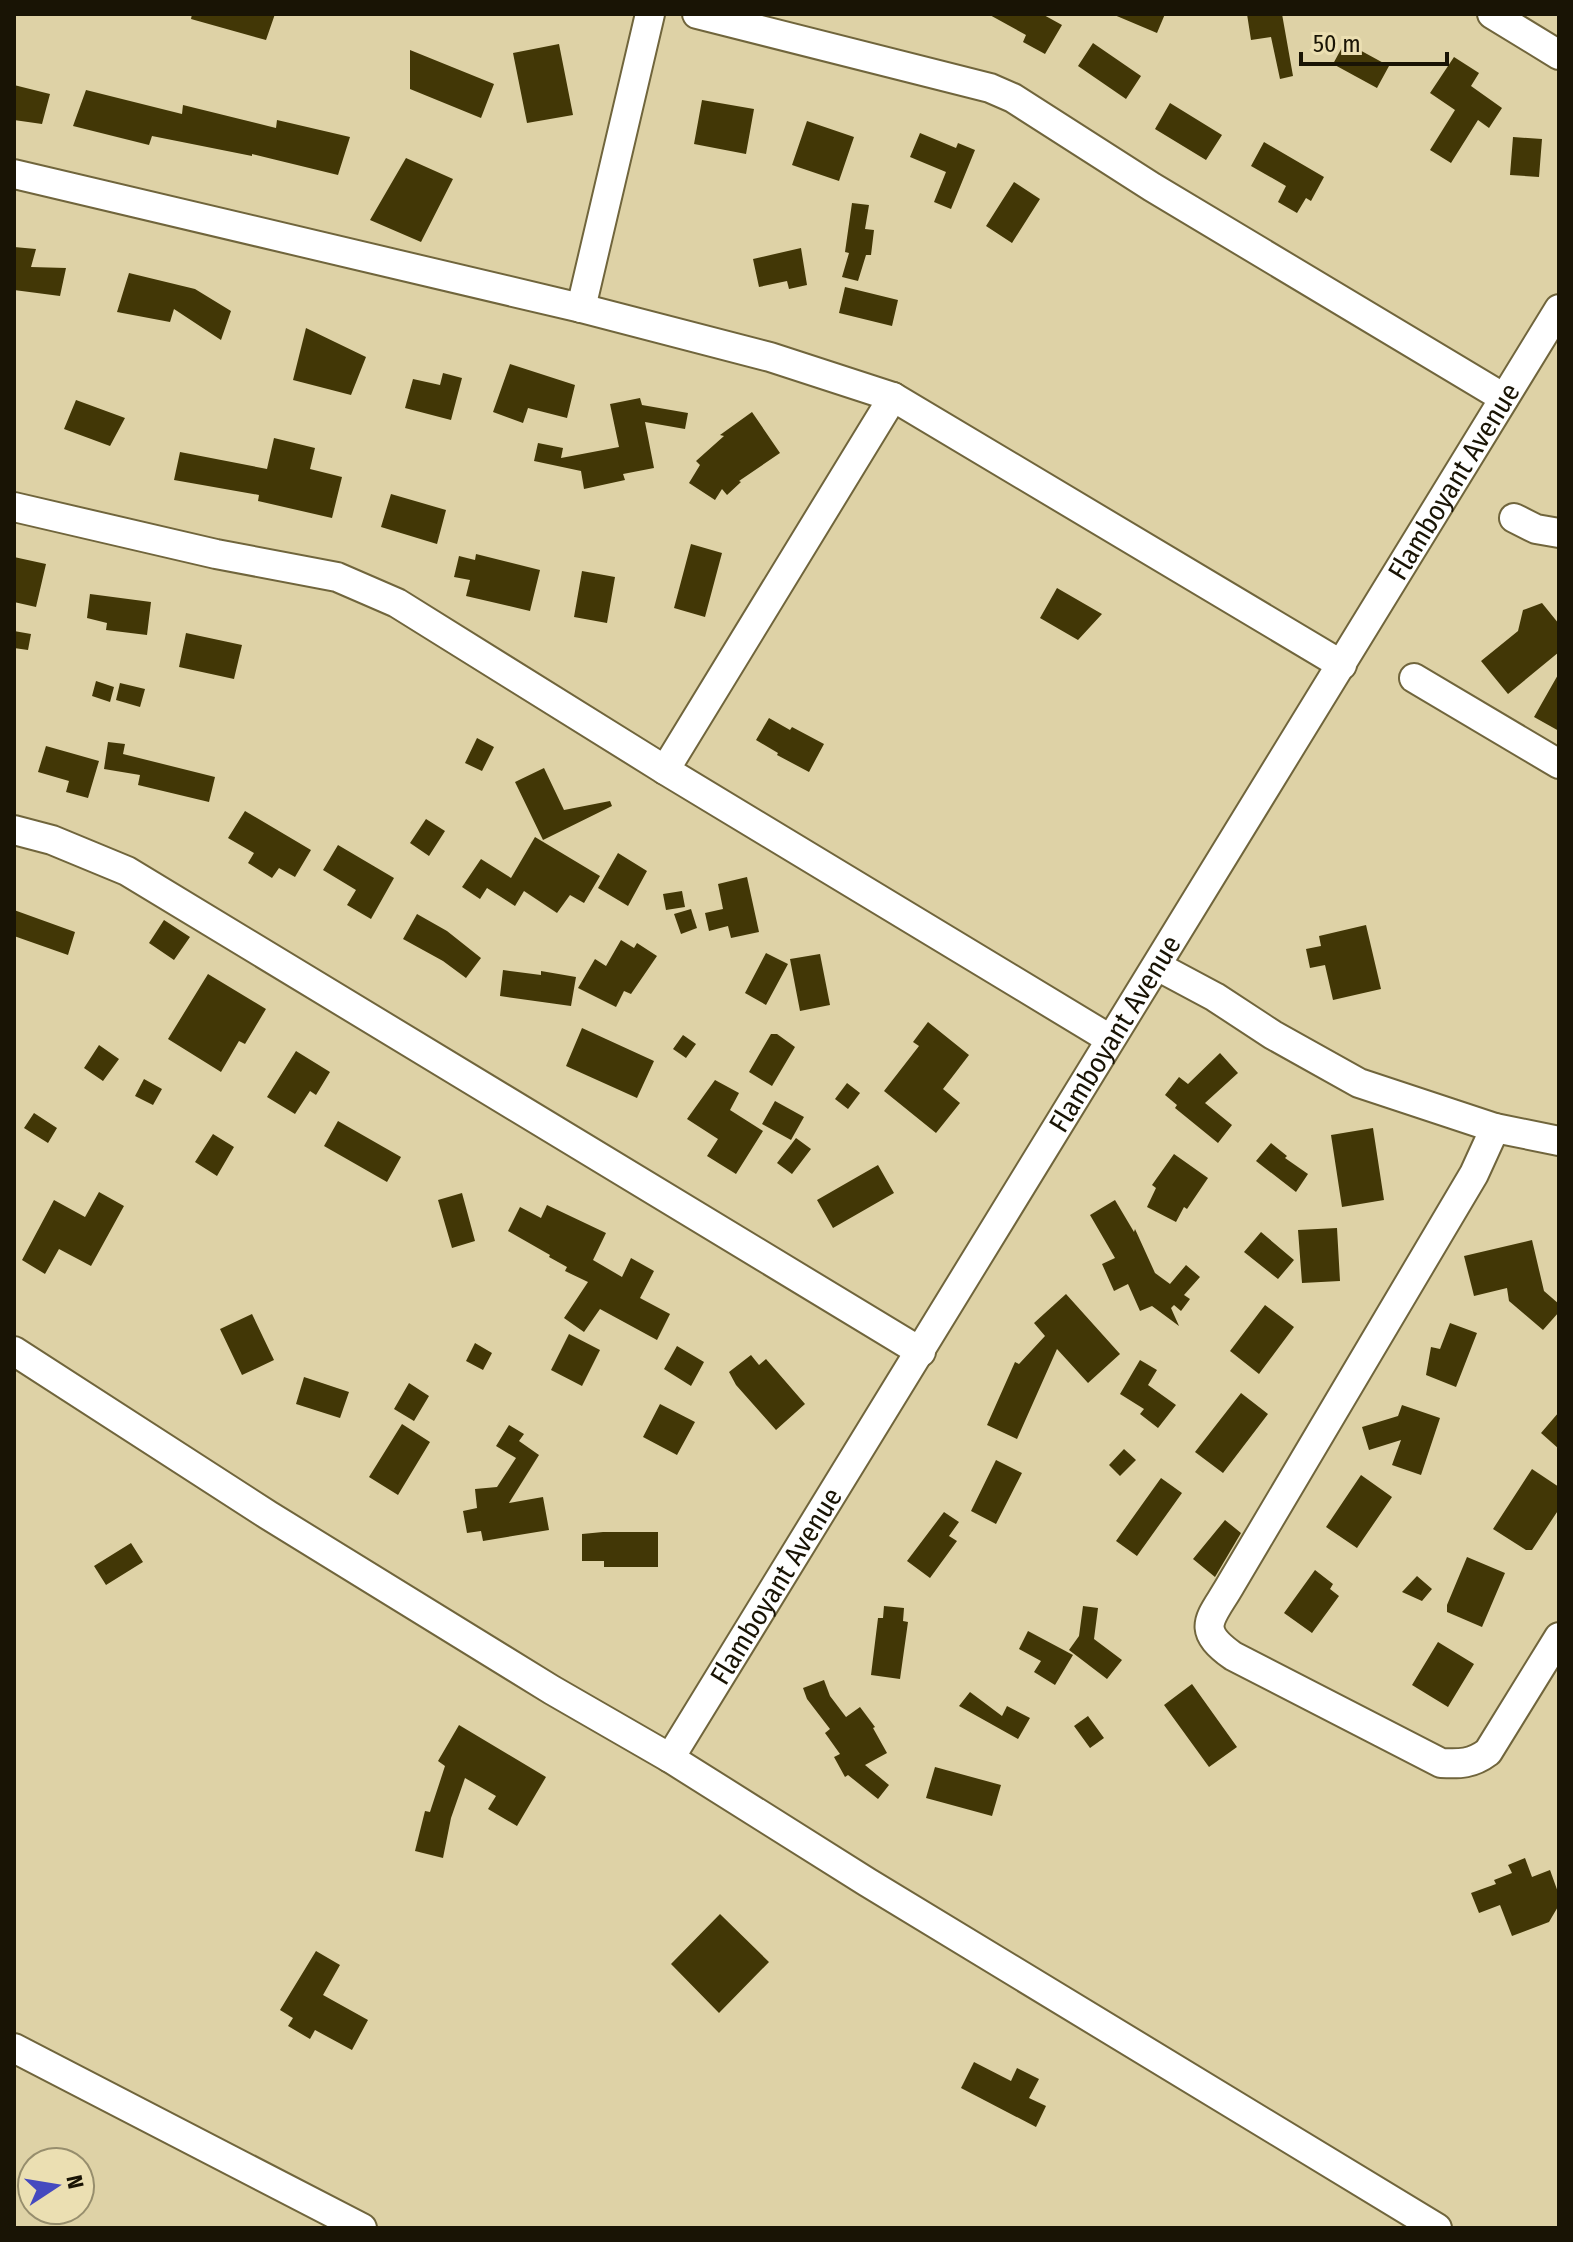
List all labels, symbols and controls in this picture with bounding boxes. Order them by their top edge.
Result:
scale bar [1301,16,1447,66]
text: 50 m [1313,30,1361,58]
street label: Flamboyant Avenue [1381,377,1527,586]
street label: Flamboyant Avenue [1042,929,1188,1138]
street label: Flamboyant Avenue [703,1482,849,1690]
north arrow [16,2146,96,2226]
text: N [60,2173,90,2191]

